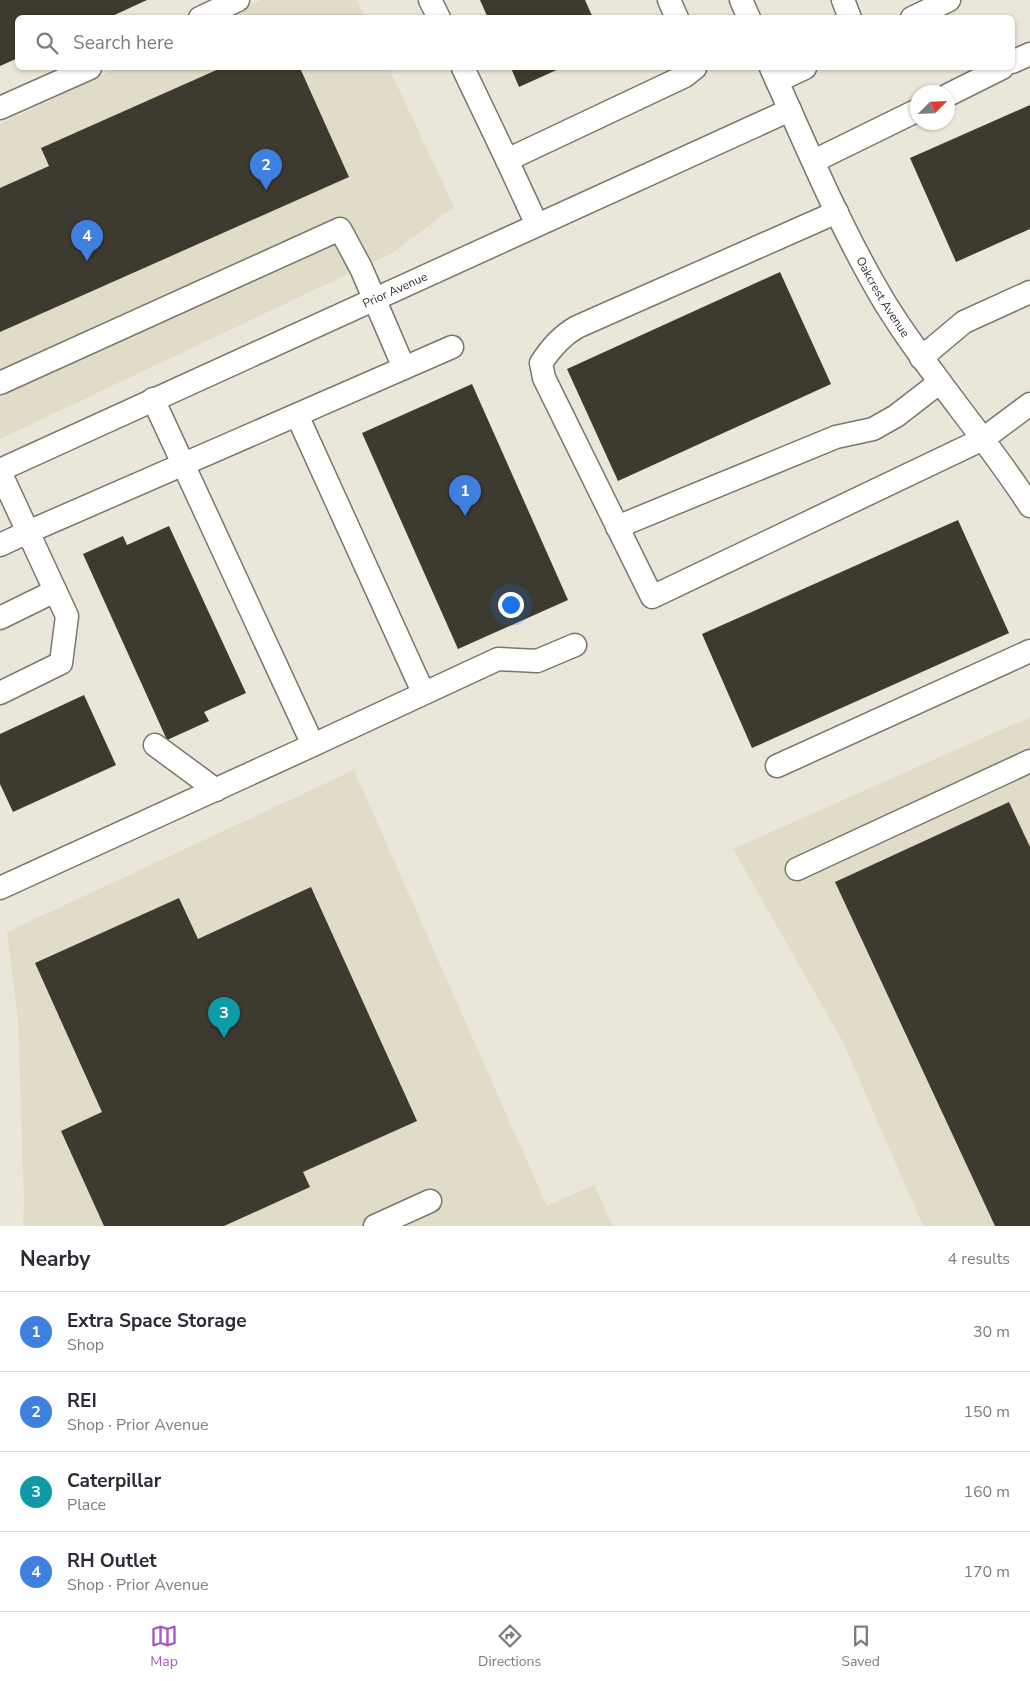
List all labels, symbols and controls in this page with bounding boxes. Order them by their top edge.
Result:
search box [15,15,1015,70]
icon: search [33,29,61,57]
text: Search here [73,30,174,56]
north arrow [910,85,955,130]
pin: 2 [250,149,282,190]
pin: 4 [71,220,103,261]
street label: Oakcrest Avenue [852,254,913,340]
street label: Prior Avenue [360,268,430,312]
pin: 1 [449,475,481,516]
your location [498,592,524,618]
pin: 3 [208,997,240,1038]
text: Nearby [20,1245,90,1273]
text: 4 results [948,1248,1010,1270]
text: Extra Space Storage [67,1308,246,1334]
text: 1 [31,1321,41,1343]
text: 30 m [973,1321,1010,1343]
text: Shop [67,1334,104,1356]
text: REI [67,1388,97,1414]
text: 2 [31,1401,41,1423]
text: 150 m [963,1401,1010,1423]
text: Shop · Prior Avenue [67,1414,209,1436]
text: Caterpillar [67,1468,161,1494]
text: 3 [31,1481,41,1503]
text: 160 m [963,1481,1010,1503]
text: Place [67,1494,106,1516]
text: RH Outlet [67,1548,157,1574]
text: 4 [31,1561,41,1583]
text: 170 m [963,1561,1010,1583]
text: Shop · Prior Avenue [67,1574,209,1596]
tab: Map [150,1622,178,1671]
tab: Directions [478,1622,541,1671]
tab: Saved [841,1622,880,1671]

